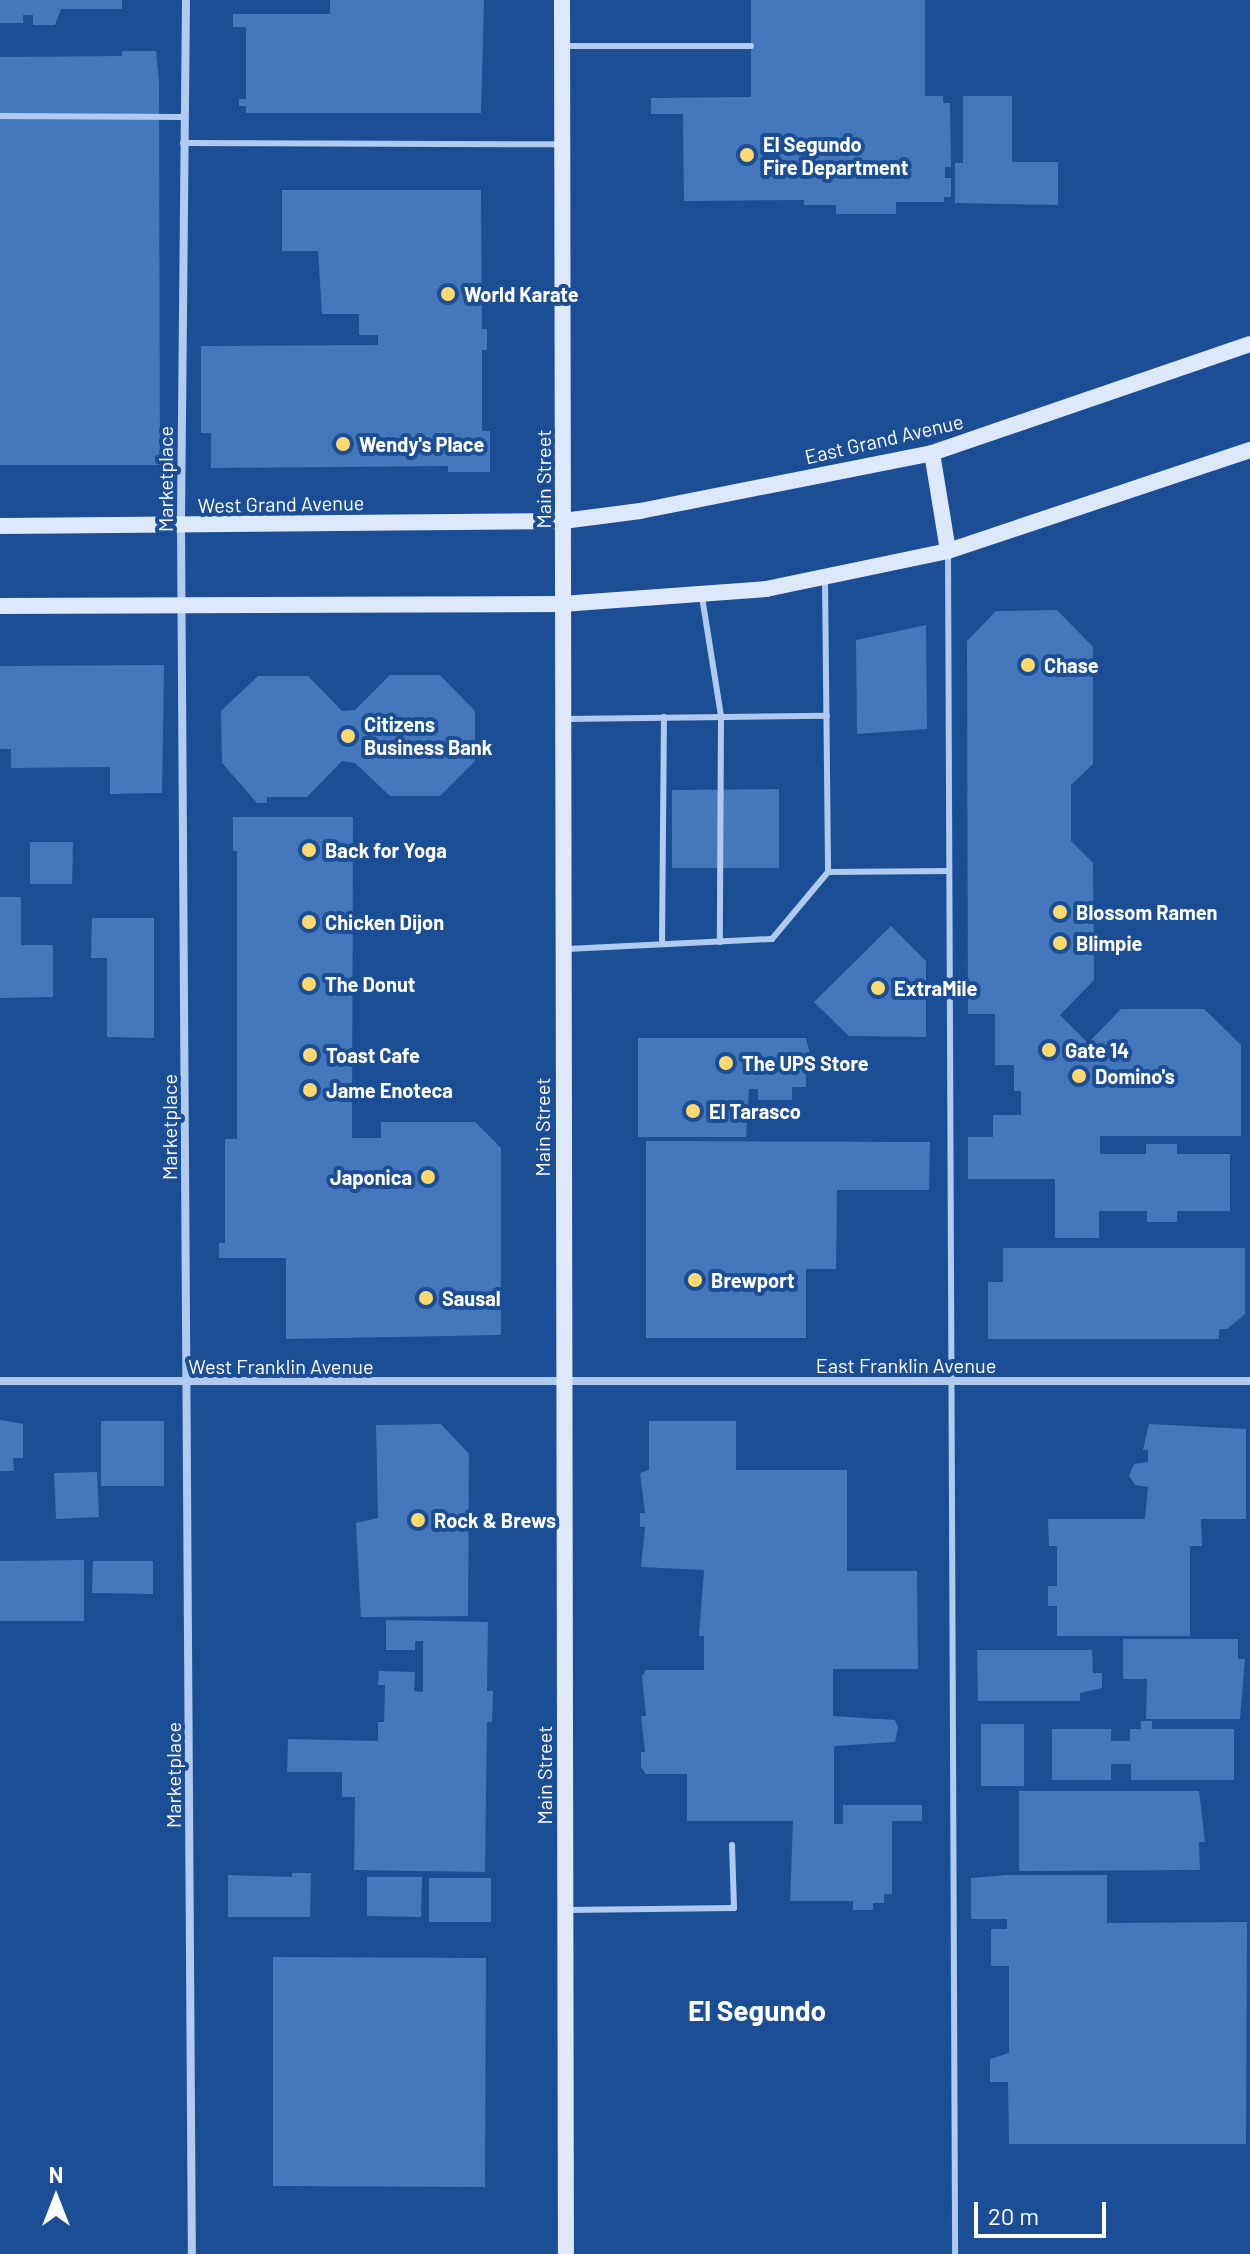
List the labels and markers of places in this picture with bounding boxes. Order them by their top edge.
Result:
place label: El Segundo Fire Department [763,132,908,179]
marker: El Segundo Fire Department [738,146,756,164]
place label: World Karate [464,282,579,306]
marker: World Karate [439,285,457,303]
place label: Wendy's Place [359,432,484,456]
marker: Wendy's Place [334,435,352,453]
place label: Chase [1044,653,1099,677]
marker: Chase [1019,656,1037,674]
place label: Citizens Business Bank [364,712,492,759]
marker: Citizens Business Bank [339,727,357,745]
place label: Back for Yoga [325,838,447,862]
marker: Back for Yoga [300,841,318,859]
place label: Blossom Ramen [1076,900,1218,924]
marker: Blossom Ramen [1051,903,1069,921]
place label: Chicken Dijon [325,910,444,934]
marker: Chicken Dijon [300,913,318,931]
place label: Blimpie [1076,931,1142,955]
marker: Blimpie [1051,934,1069,952]
place label: The Donut [325,972,415,996]
marker: The Donut [300,975,318,993]
place label: ExtraMile [894,976,977,1000]
marker: ExtraMile [869,979,887,997]
place label: Gate 14 [1065,1038,1129,1062]
marker: Gate 14 [1040,1041,1058,1059]
place label: Toast Cafe [326,1043,420,1067]
marker: Toast Cafe [301,1046,319,1064]
place label: The UPS Store [742,1051,869,1075]
marker: The UPS Store [717,1054,735,1072]
place label: Domino's [1095,1064,1175,1088]
marker: Domino's [1070,1067,1088,1085]
place label: Jame Enoteca [326,1078,453,1102]
marker: Jame Enoteca [301,1081,319,1099]
place label: El Tarasco [709,1099,801,1123]
marker: El Tarasco [684,1102,702,1120]
place label: Japonica [330,1165,412,1189]
marker: Japonica [419,1168,437,1186]
place label: Brewport [711,1268,795,1292]
marker: Brewport [686,1271,704,1289]
place label: Sausal [442,1286,501,1310]
marker: Sausal [417,1289,435,1307]
place label: Rock & Brews [434,1508,556,1532]
marker: Rock & Brews [409,1511,427,1529]

